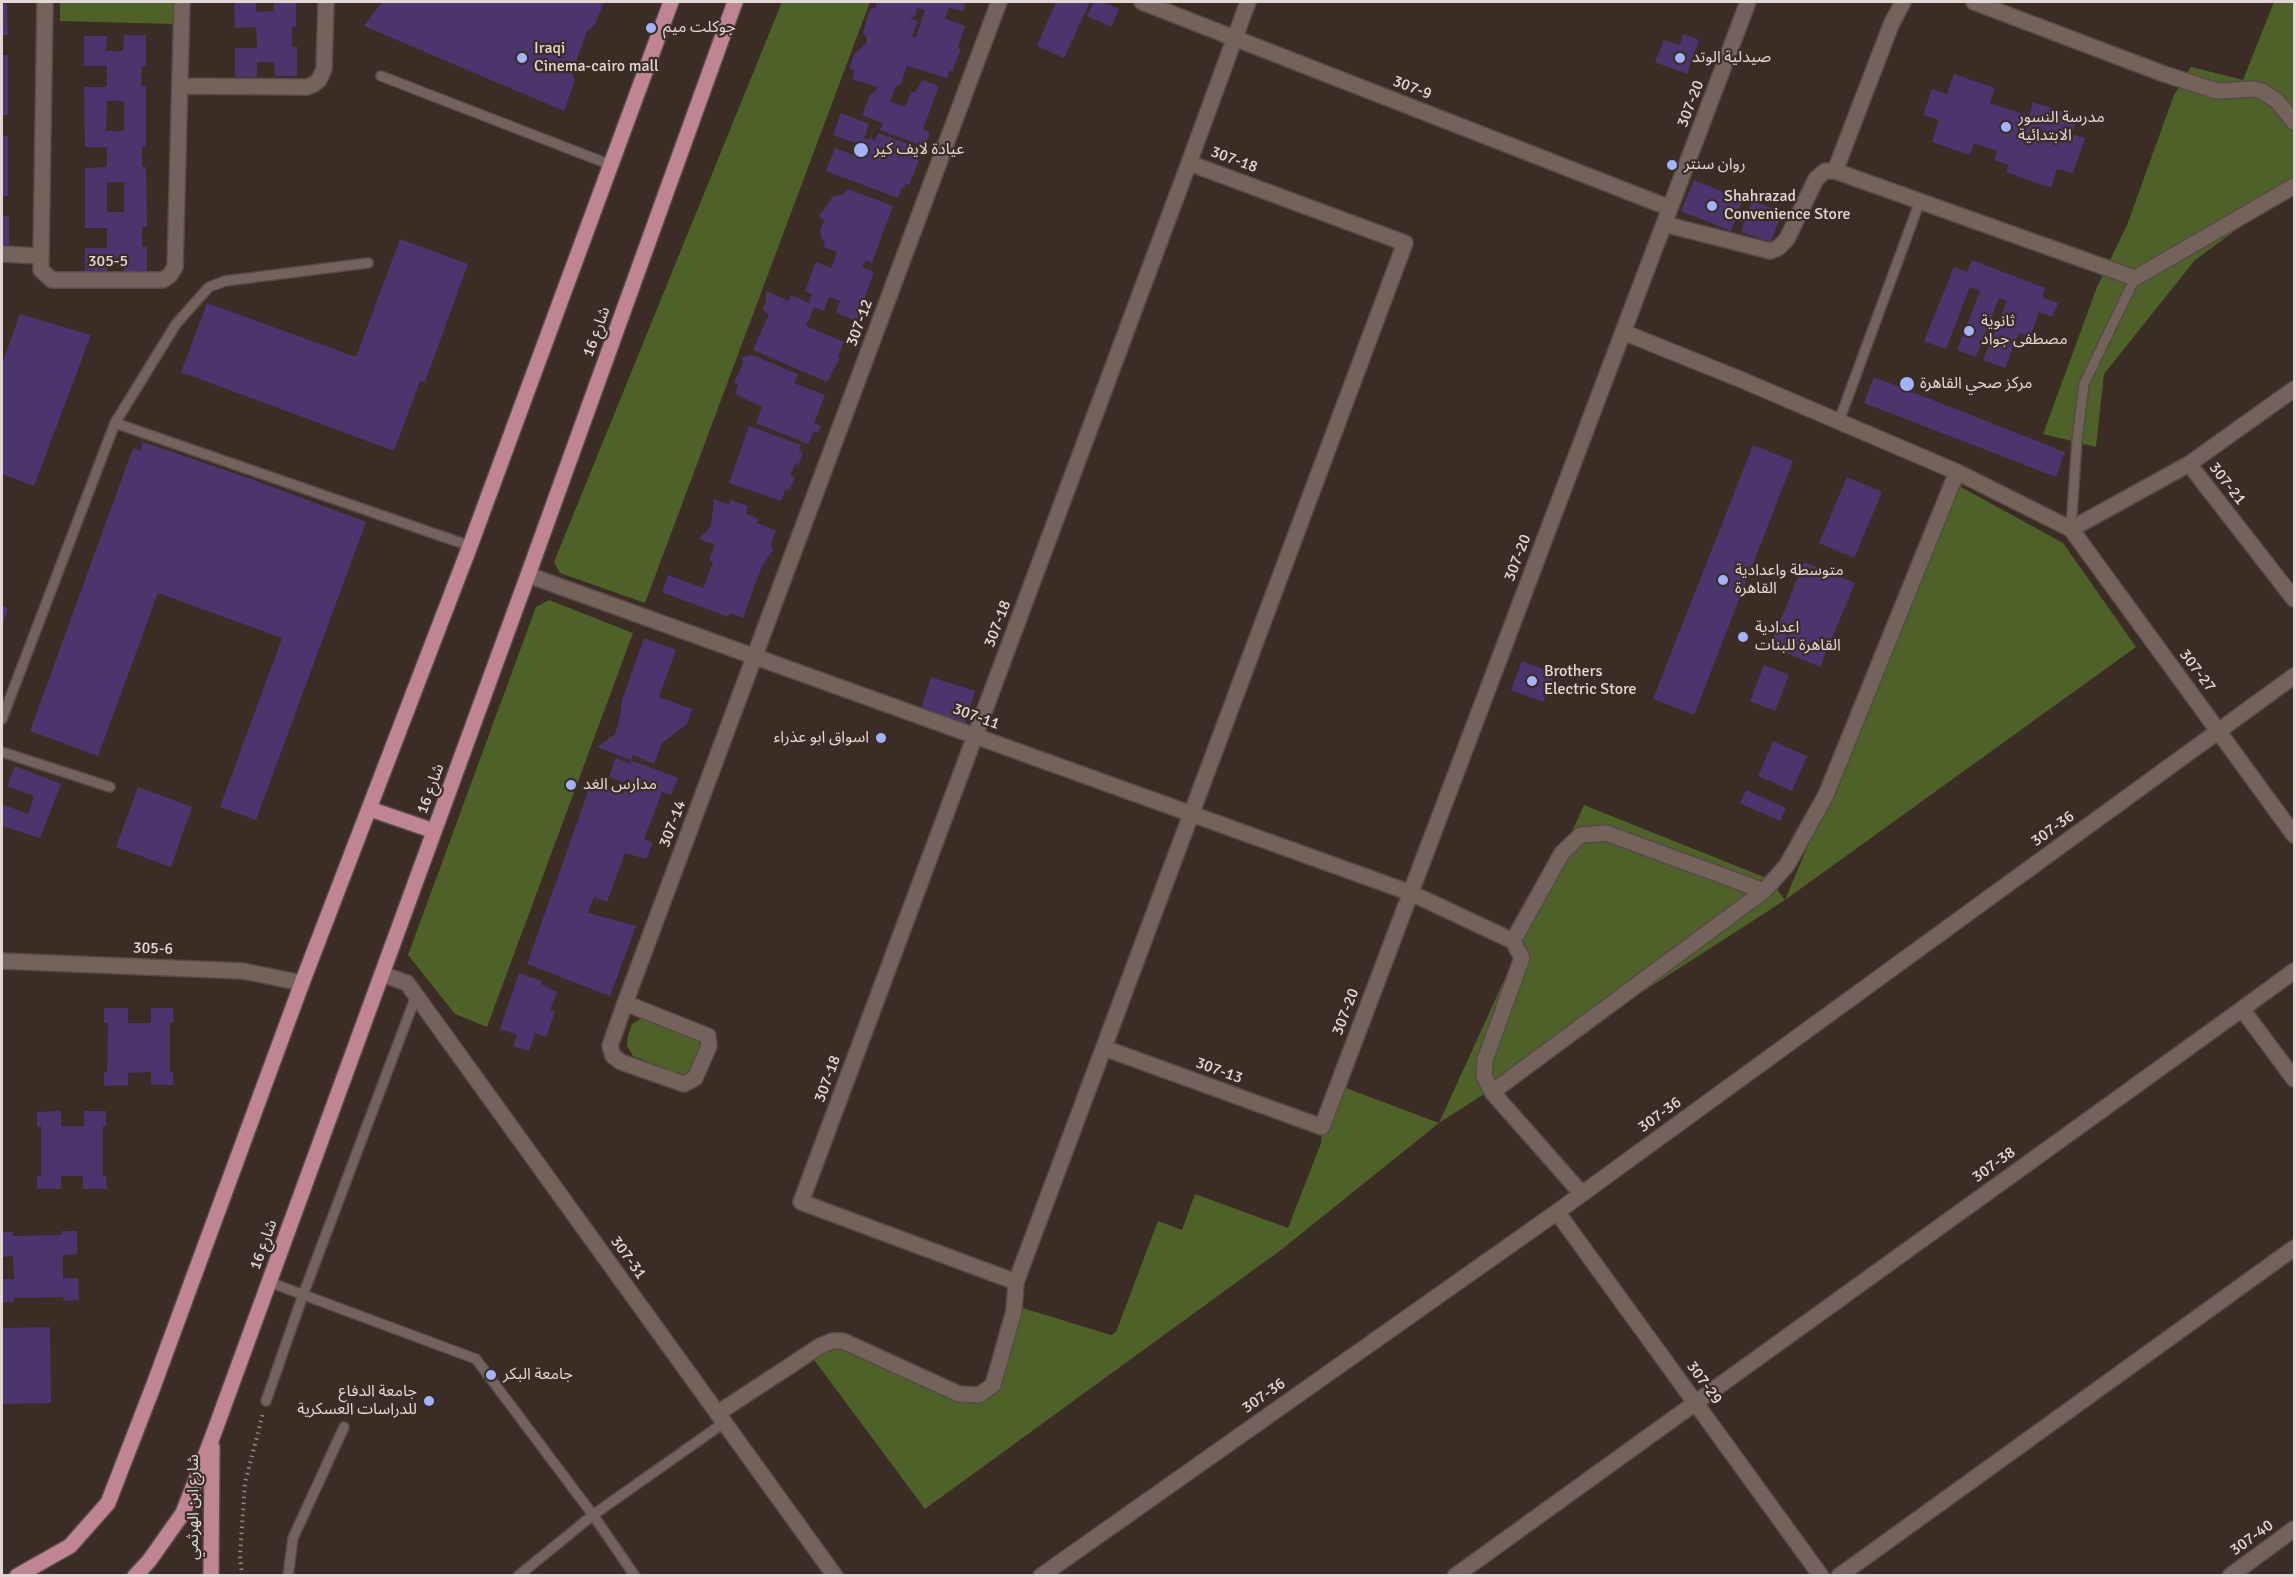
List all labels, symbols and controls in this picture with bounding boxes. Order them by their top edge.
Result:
place label: جوكلت ميم [663,18,736,38]
marker: جوكلت ميم [644,21,658,35]
place label: Iraqi Cinema-cairo mall [534,39,659,77]
place label: صيدلية الوتد [1692,48,1771,68]
marker: Iraqi Cinema-cairo mall [515,51,529,65]
marker: صيدلية الوتد [1673,51,1687,65]
street label: 307-9 [1390,72,1434,104]
street label: 307-20 [1673,78,1709,130]
place label: مدرسة النسور الابتدائية [2018,108,2105,146]
marker: مدرسة النسور الابتدائية [1999,120,2013,134]
place label: عيادة لايف كير [874,140,964,160]
marker: عيادة لايف كير [852,141,870,159]
street label: 307-18 [1208,143,1260,177]
place label: روان سنتر [1684,155,1746,175]
marker: روان سنتر [1665,158,1679,172]
place label: Shahrazad Convenience Store [1724,187,1850,225]
marker: Shahrazad Convenience Store [1705,199,1719,213]
street label: 305-5 [88,252,128,272]
street label: 307-12 [843,297,877,349]
street label: شارع 16 [579,304,615,360]
place label: ثانوية مصطفى جواد [1981,312,2068,350]
marker: ثانوية مصطفى جواد [1962,324,1976,338]
place label: مركز صحي القاهرة [1920,374,2032,394]
marker: مركز صحي القاهرة [1898,375,1916,393]
street label: 307-21 [2204,459,2250,509]
street label: 307-20 [1500,532,1536,584]
place label: متوسطة واعدادية القاهرة [1735,561,1844,599]
marker: متوسطة واعدادية القاهرة [1716,573,1730,587]
street label: 307-18 [980,598,1016,650]
place label: اعدادية القاهرة للبنات [1755,618,1841,656]
marker: اعدادية القاهرة للبنات [1736,630,1750,644]
street label: 307-27 [2175,646,2219,696]
place label: Brothers Electric Store [1544,662,1637,700]
marker: Brothers Electric Store [1525,674,1539,688]
street label: 307-11 [950,700,1002,734]
place label: اسواق ابو عذراء [774,728,869,748]
marker: اسواق ابو عذراء [874,731,888,745]
street label: شارع 16 [413,761,449,817]
place label: مدارس الغد [583,775,657,795]
marker: مدارس الغد [564,778,578,792]
street label: 307-14 [655,798,691,850]
street label: 307-36 [2028,807,2078,851]
street label: 305-6 [133,939,173,959]
street label: 307-20 [1328,986,1364,1038]
street label: 307-18 [811,1053,845,1105]
street label: 307-13 [1193,1054,1245,1088]
street label: 307-36 [1635,1093,1685,1137]
street label: 307-38 [1969,1143,2019,1187]
street label: شارع 16 [246,1217,282,1273]
street label: 307-31 [606,1233,650,1283]
street label: 307-29 [1682,1358,1726,1408]
place label: جامعة البكر [503,1365,573,1385]
marker: جامعة البكر [484,1368,498,1382]
street label: 307-36 [1239,1374,1289,1418]
place label: جامعة الدفاع للدراسات العسكرية [297,1382,417,1420]
marker: جامعة الدفاع للدراسات العسكرية [422,1394,436,1408]
street label: شارع ابن الهرثمي [184,1454,204,1560]
street label: 307-40 [2227,1516,2277,1560]

